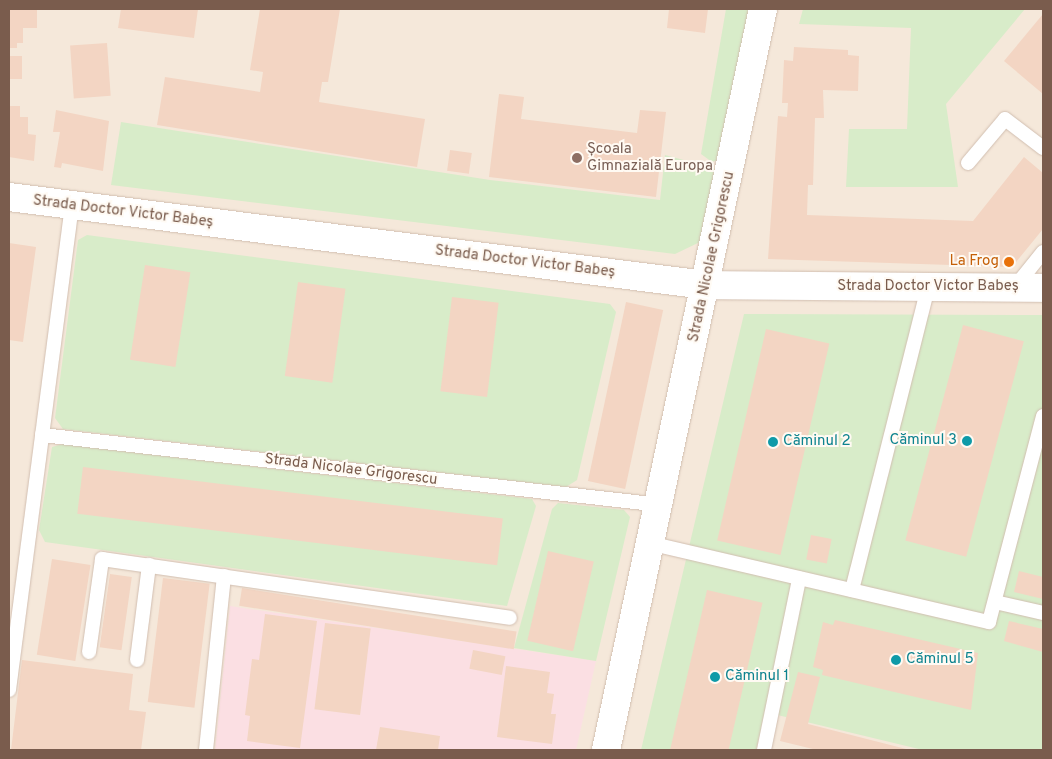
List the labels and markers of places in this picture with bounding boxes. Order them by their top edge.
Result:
place label: Școala Gimnazială Europa [587,140,713,175]
marker: Școala Gimnazială Europa [571,152,583,164]
place label: La Frog [949,253,999,271]
marker: La Frog [1003,256,1015,268]
place label: Căminul 3 [890,432,957,450]
place label: Căminul 2 [783,433,851,451]
marker: Căminul 3 [961,435,973,447]
marker: Căminul 2 [767,436,779,448]
place label: Căminul 5 [906,651,974,669]
marker: Căminul 5 [890,654,902,666]
place label: Căminul 1 [725,668,789,686]
marker: Căminul 1 [709,671,721,683]

